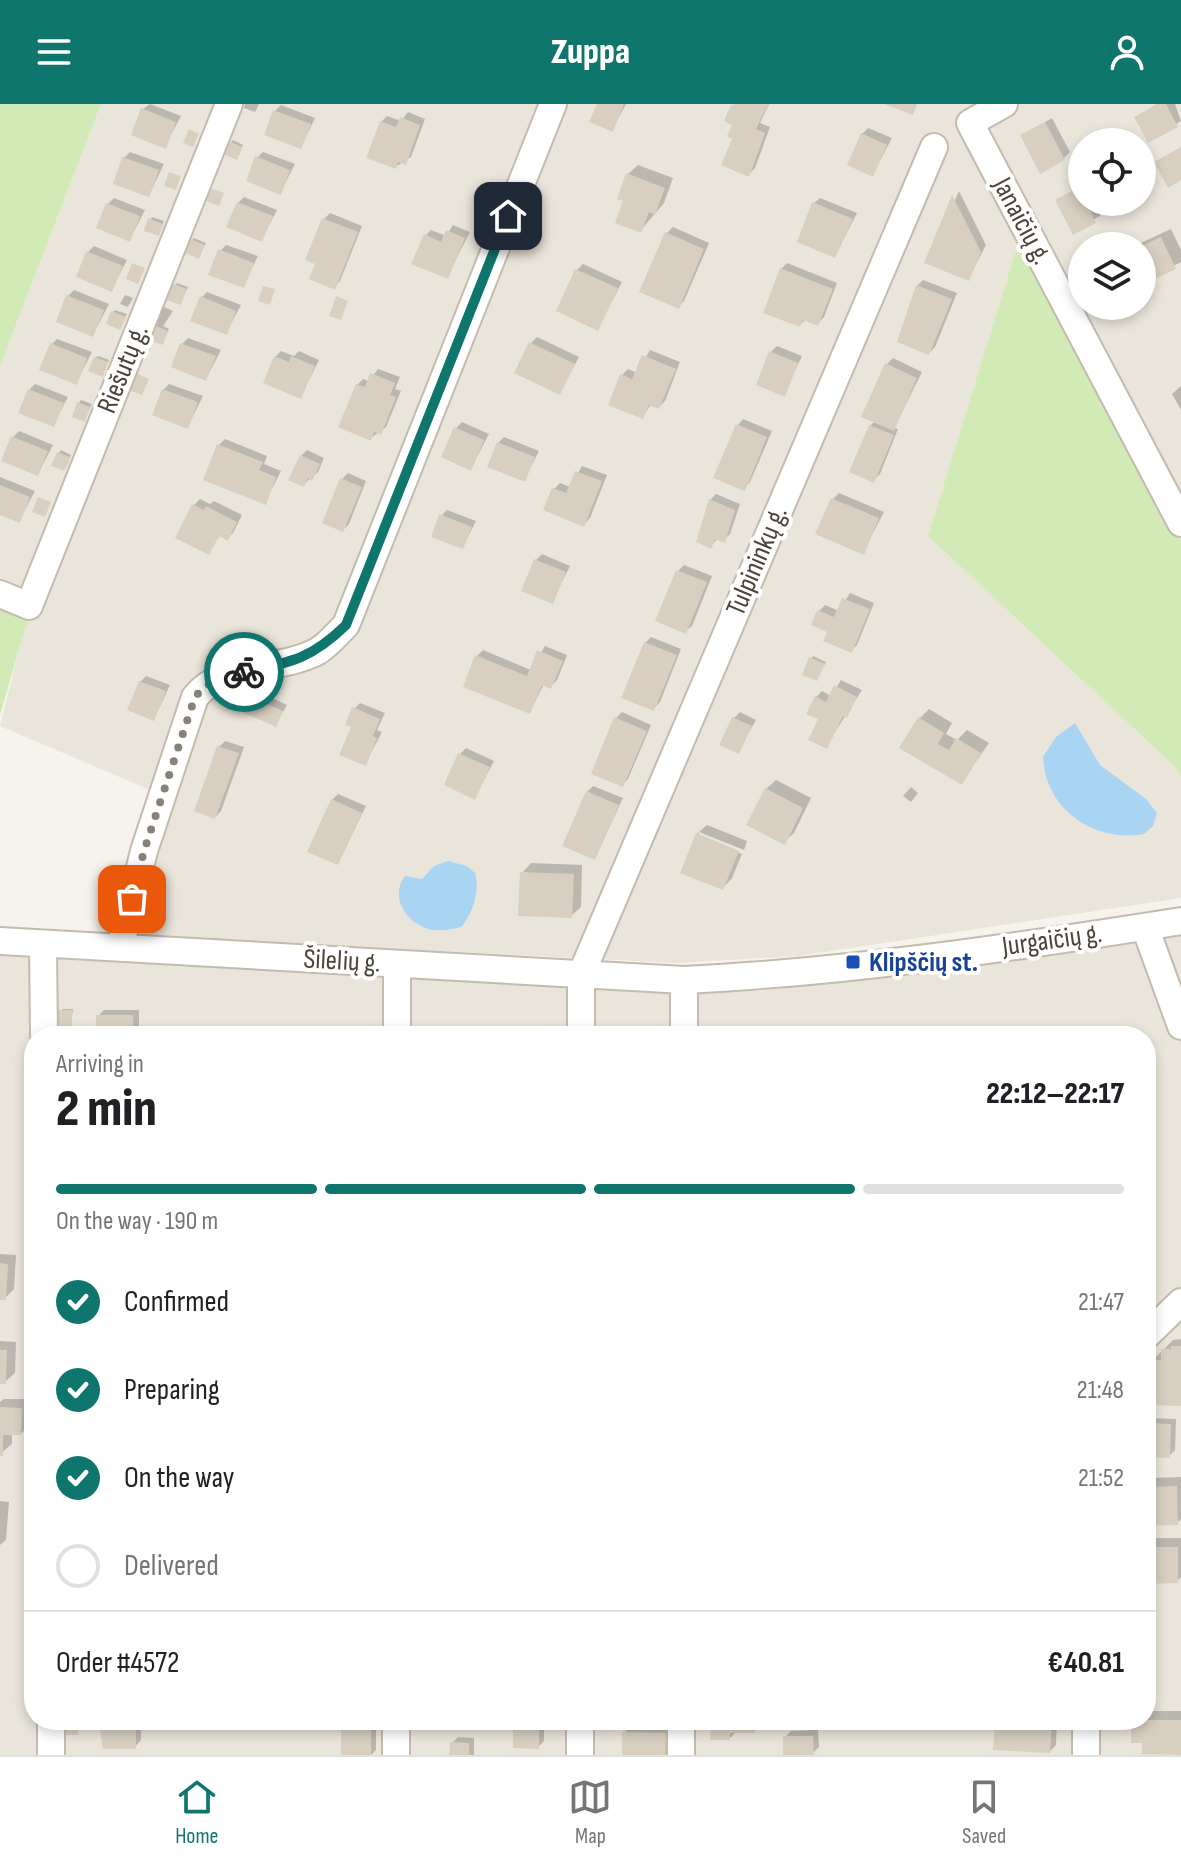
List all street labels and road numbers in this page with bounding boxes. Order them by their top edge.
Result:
street label: Janaičių g. [985,171,1059,270]
street label: Riešutų g. [90,320,156,418]
street label: Tulpininkų g. [719,501,795,621]
street label: Jurgaičių g. [999,917,1104,963]
street label: Šilelių g. [303,943,381,979]

